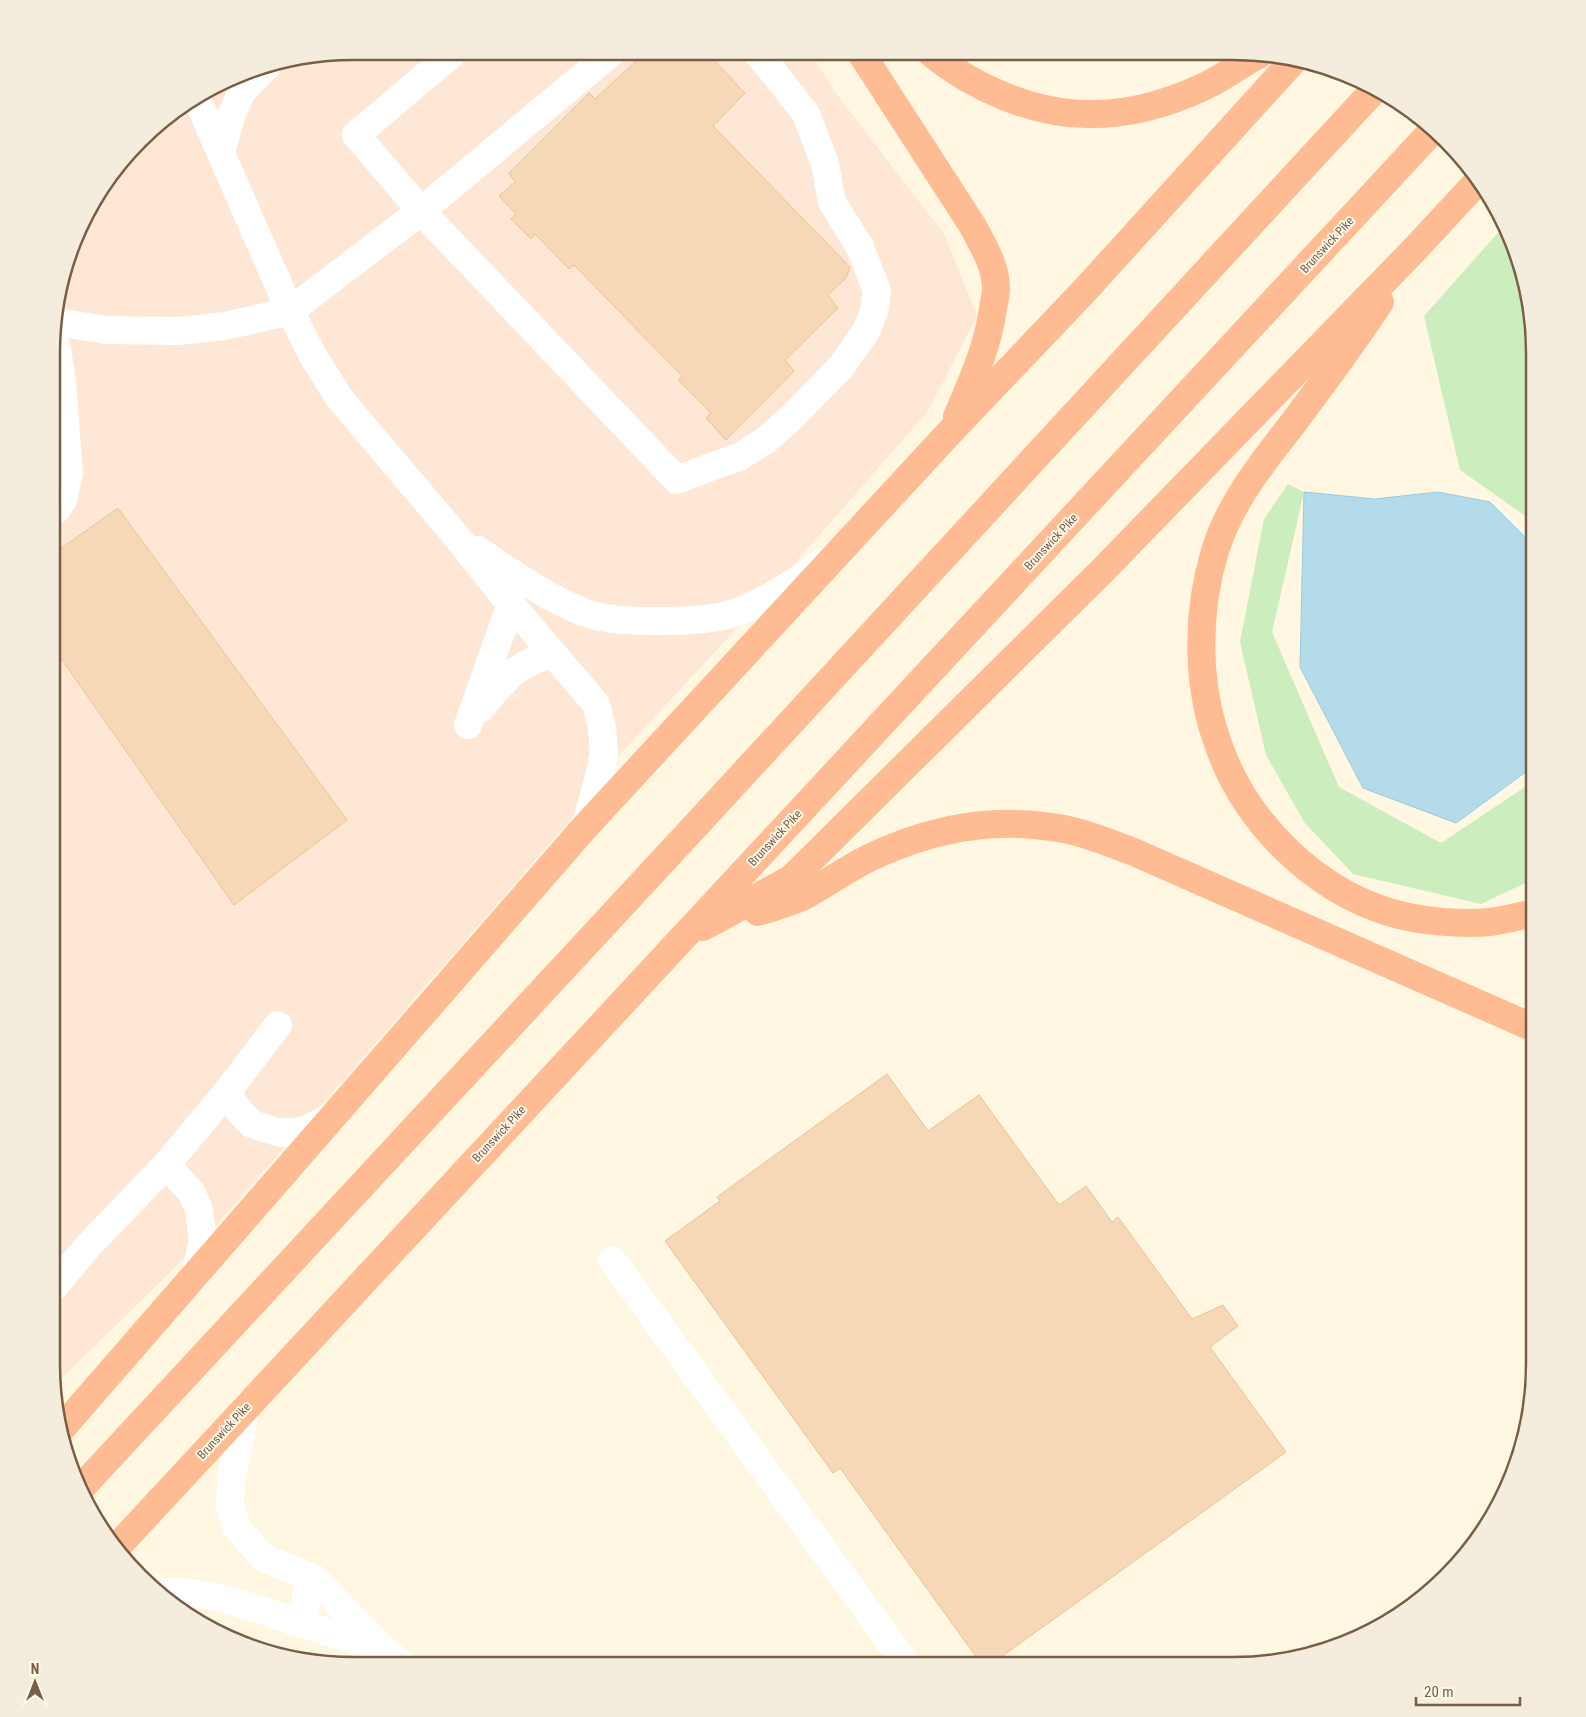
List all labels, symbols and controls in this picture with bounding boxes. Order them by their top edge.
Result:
street label: Brunswick Pike [1297,214,1357,276]
street label: Brunswick Pike [1021,511,1081,573]
street label: Brunswick Pike [745,807,805,869]
street label: Brunswick Pike [469,1103,529,1165]
street label: Brunswick Pike [194,1400,254,1462]
north arrow [10,1657,60,1707]
text: N [31,1661,39,1677]
scale bar [1416,1674,1520,1706]
text: 20 m [1424,1683,1454,1701]

